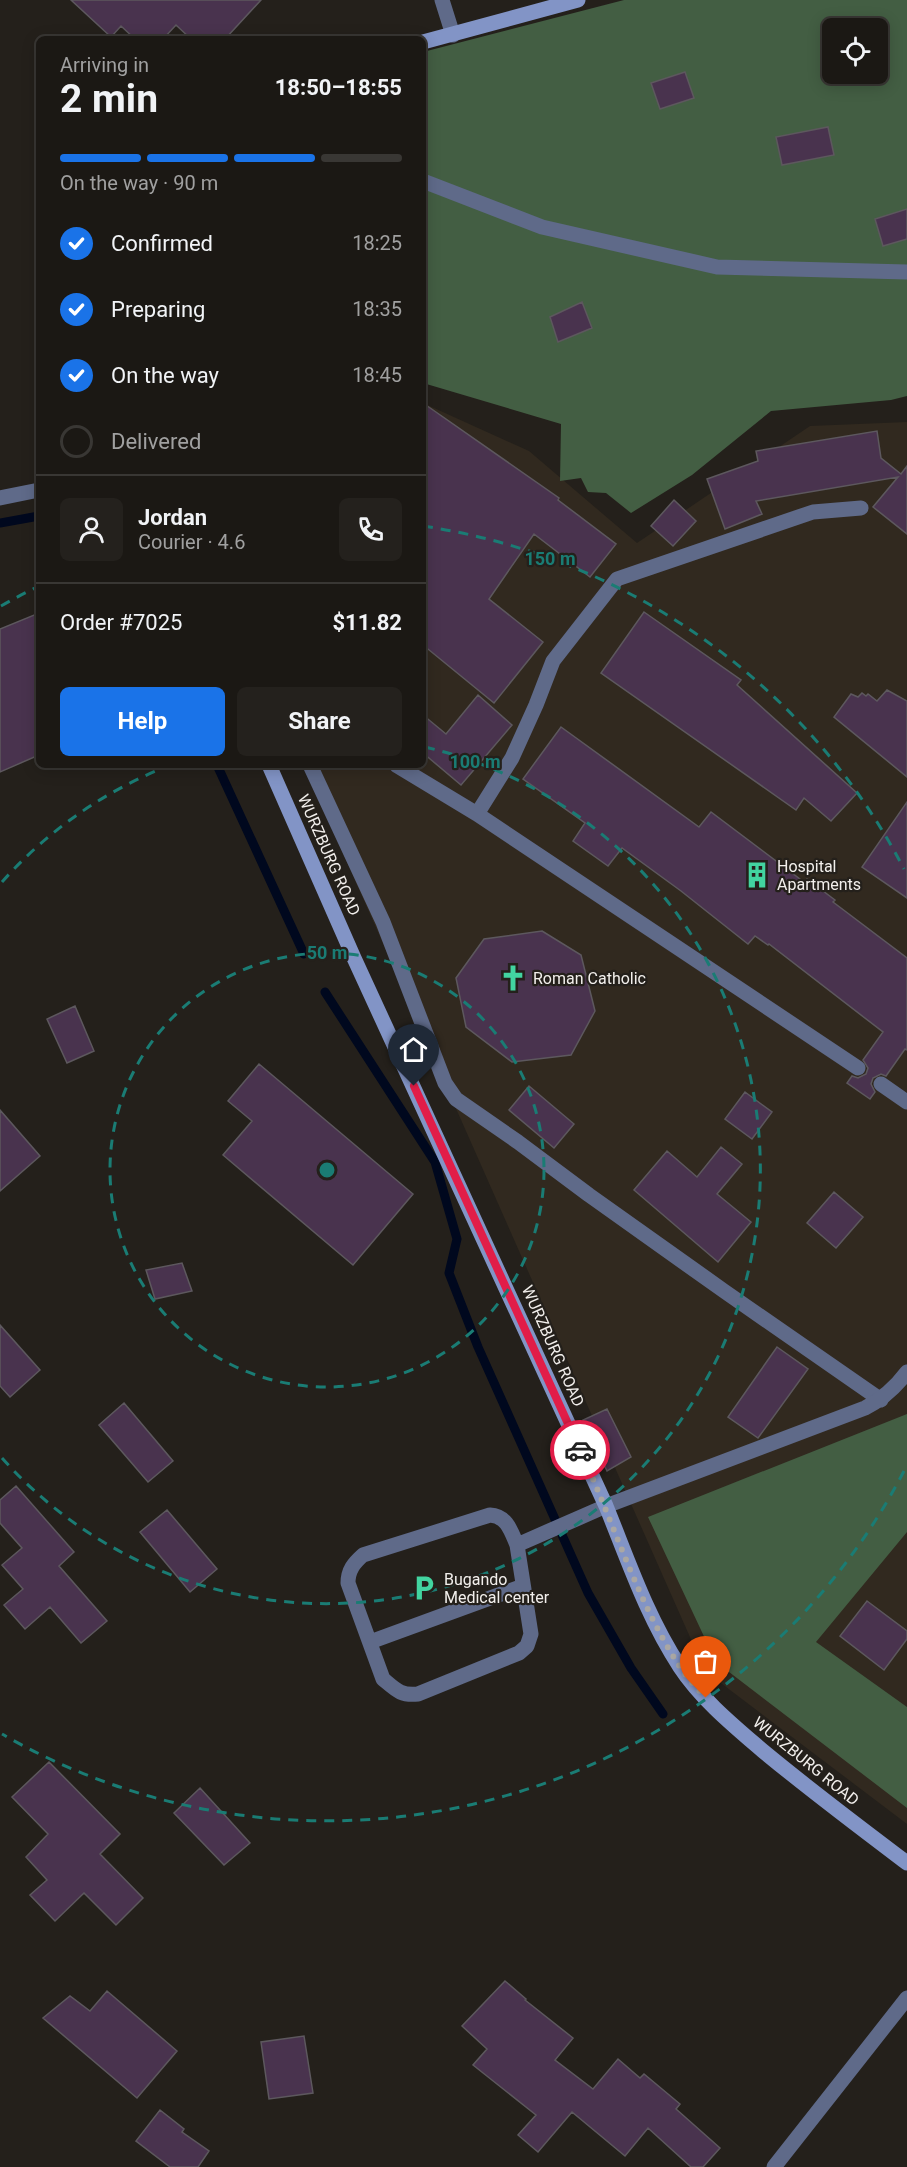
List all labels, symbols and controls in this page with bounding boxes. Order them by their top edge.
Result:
map controls [822,18,888,84]
button: locate [822,18,888,84]
text: Arriving in [60,53,149,77]
text: 18:50–18:55 [275,75,402,100]
text: 2 min [60,76,158,122]
text: On the way · 90 m [60,171,218,195]
icon: check [60,227,93,260]
text: Confirmed [111,231,213,256]
text: 18:25 [352,231,402,255]
icon: check [60,293,93,326]
text: Preparing [111,297,205,322]
text: 18:35 [352,297,402,321]
icon: check [60,359,93,392]
text: On the way [111,363,219,388]
text: 18:45 [352,363,402,387]
text: Delivered [111,429,201,454]
button: person [60,498,123,561]
button: phone [339,498,402,561]
text: Jordan [138,505,207,530]
text: Courier · 4.6 [138,530,245,554]
text: 150 m [524,548,576,569]
text: Order #7025 [60,610,182,635]
text: $11.82 [333,610,402,635]
button: Help [60,687,225,756]
button: Share [237,687,402,756]
text: 100 m [449,751,501,772]
street label: WURZBURG ROAD [294,791,364,919]
place label: Hospital Apartments [777,857,861,894]
building icon: Hospital Apartments [742,860,772,890]
text: 50 m [307,942,347,963]
church icon: Roman Catholic [498,963,528,993]
place label: Roman Catholic [533,969,646,988]
pin [388,1024,439,1086]
icon: home [397,1033,430,1066]
centre of rings [317,1160,337,1180]
street label: WURZBURG ROAD [518,1282,588,1410]
courier [550,1420,610,1480]
icon: car [564,1434,597,1467]
place label: Bugando Medical center [444,1570,550,1607]
parking icon: Bugando Medical center [409,1573,439,1603]
pin [680,1636,731,1698]
icon: bag [689,1645,722,1678]
street label: WURZBURG ROAD [749,1712,863,1810]

